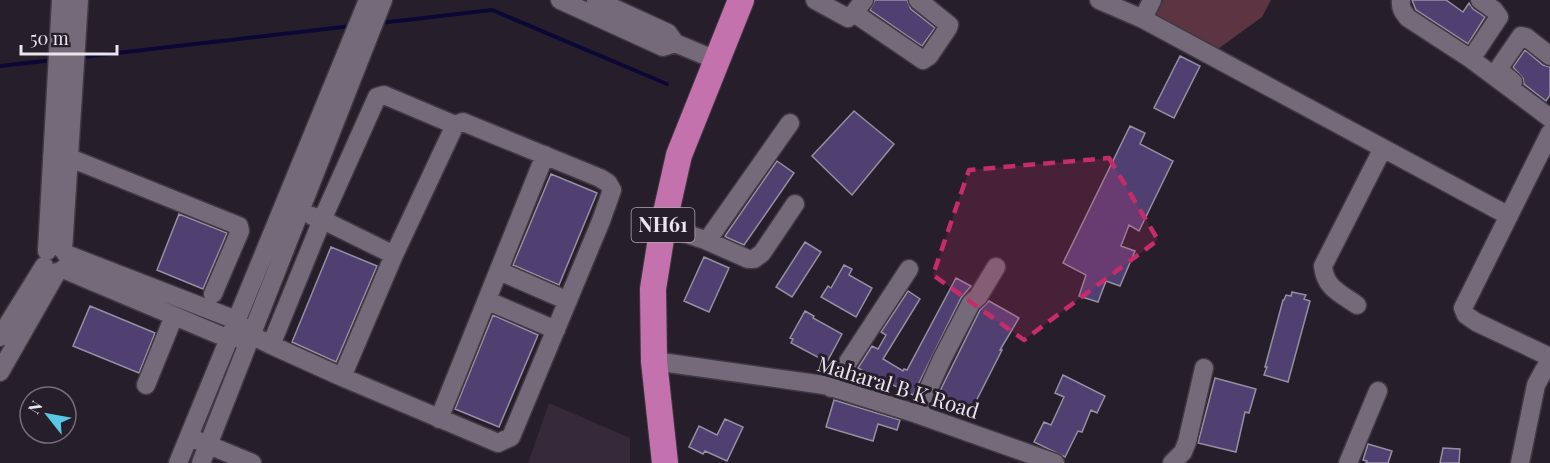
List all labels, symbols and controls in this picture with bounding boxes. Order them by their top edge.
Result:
scale bar [21,18,117,56]
text: 50 m [30,26,69,50]
road number: NH61 [632,208,694,242]
street label: Maharal B K Road [814,348,983,424]
north arrow [18,385,78,445]
text: N [23,396,47,417]

